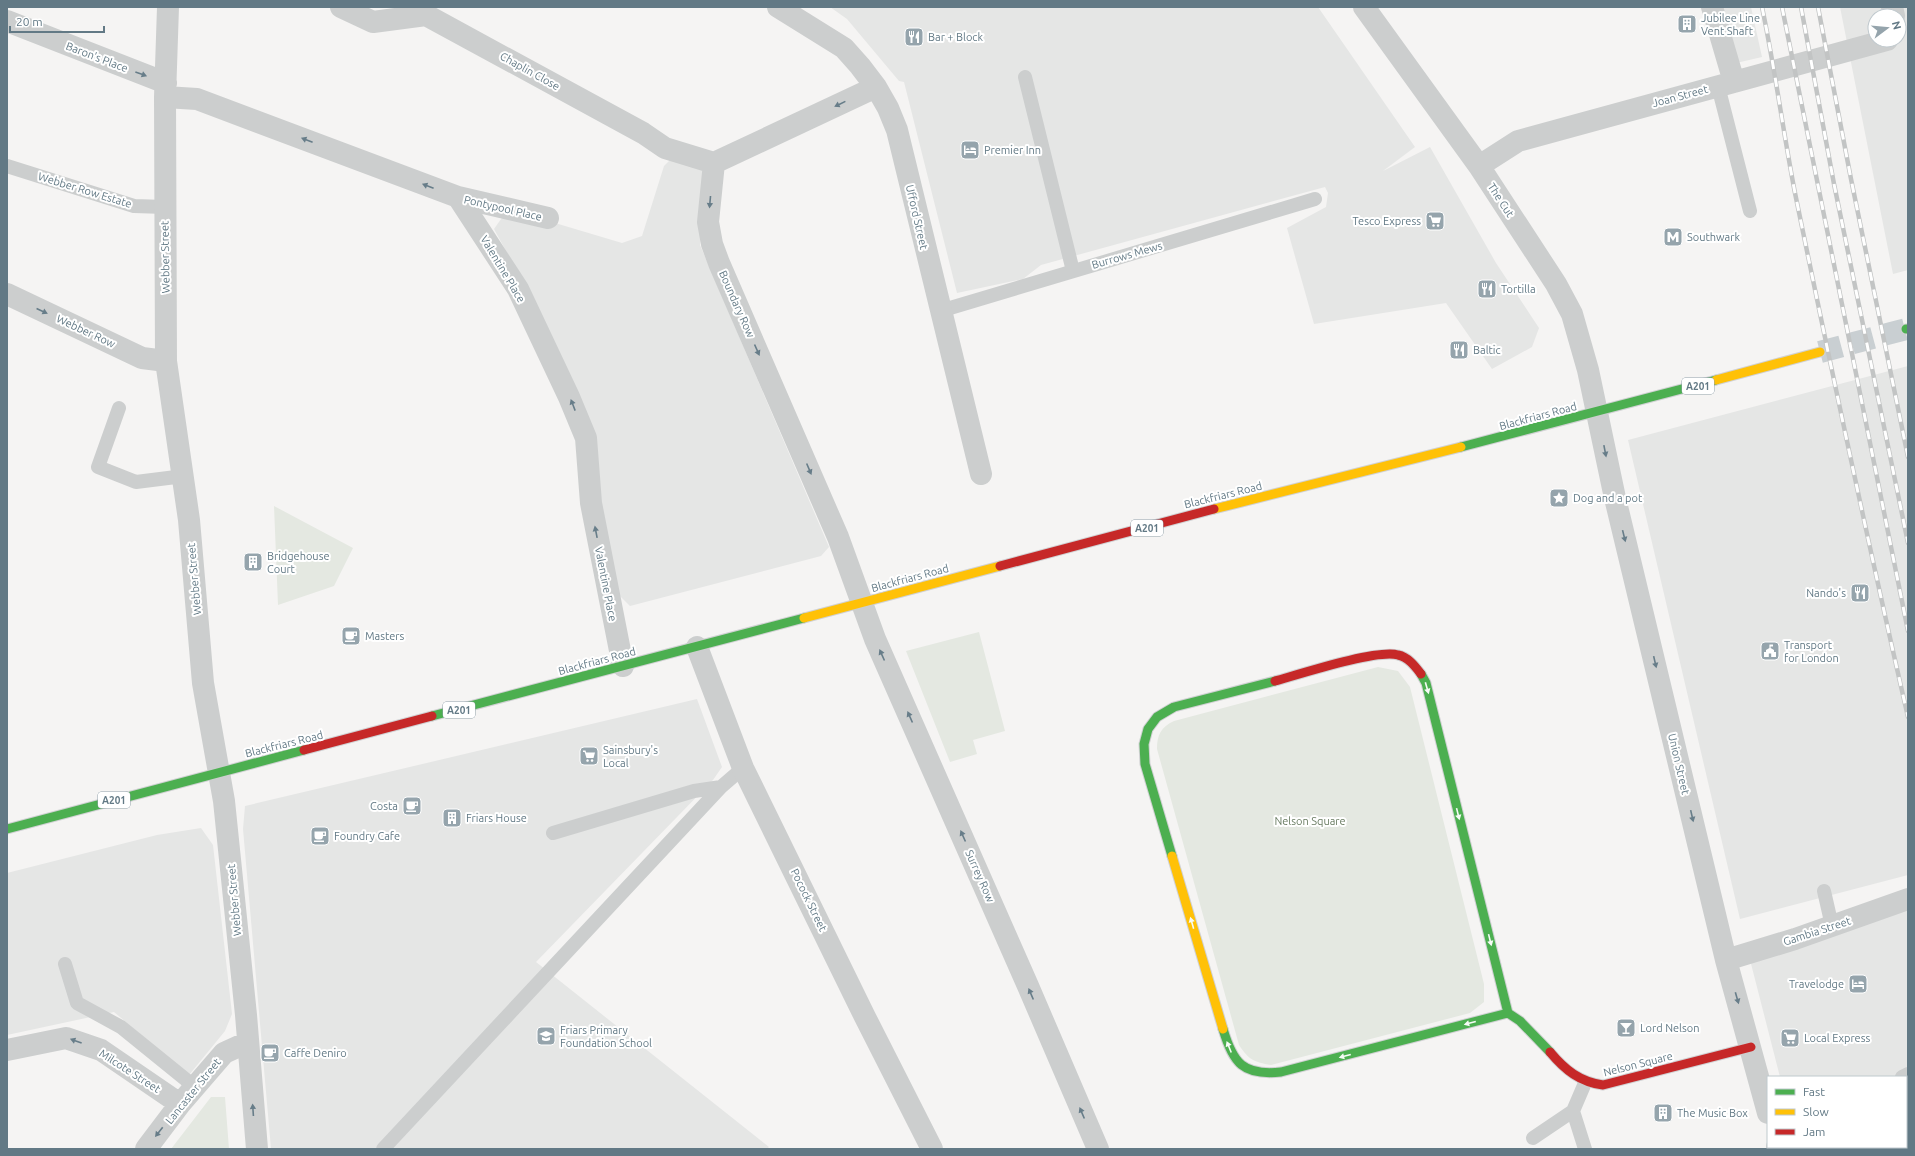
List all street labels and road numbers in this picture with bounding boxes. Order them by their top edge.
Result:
street label: Baron's Place [64,40,130,74]
street label: Chaplin Close [498,50,562,92]
street label: Joan Street [1651,83,1710,109]
street label: Webber Row Estate [37,170,133,210]
street label: The Cut [1486,181,1517,220]
street label: Ufford Street [904,183,930,251]
street label: Pontypool Place [463,193,543,223]
street label: Webber Street [158,220,172,293]
street label: Valentine Place [478,233,528,305]
street label: Burrows Mews [1090,239,1164,271]
street label: Boundary Row [717,269,757,340]
street label: Webber Row [55,312,118,350]
road number: A201 [1682,378,1714,394]
street label: Blackfriars Road [1498,400,1578,432]
street label: Blackfriars Road [1183,480,1263,510]
road number: A201 [1131,520,1163,536]
street label: Webber Street [185,542,203,616]
street label: Valentine Place [593,546,619,622]
street label: Blackfriars Road [870,562,950,594]
street label: Blackfriars Road [557,645,637,677]
road number: A201 [443,702,475,718]
street label: Blackfriars Road [244,729,324,759]
street label: Union Street [1666,732,1692,796]
road number: A201 [98,792,130,808]
street label: Surrey Row [963,848,997,904]
street label: Webber Street [225,863,243,937]
street label: Pocock Street [789,867,830,934]
street label: Gambia Street [1782,914,1853,948]
street label: Milcote Street [97,1047,163,1096]
street label: Nelson Square [1602,1050,1674,1078]
street label: Lancaster Street [163,1055,224,1126]

